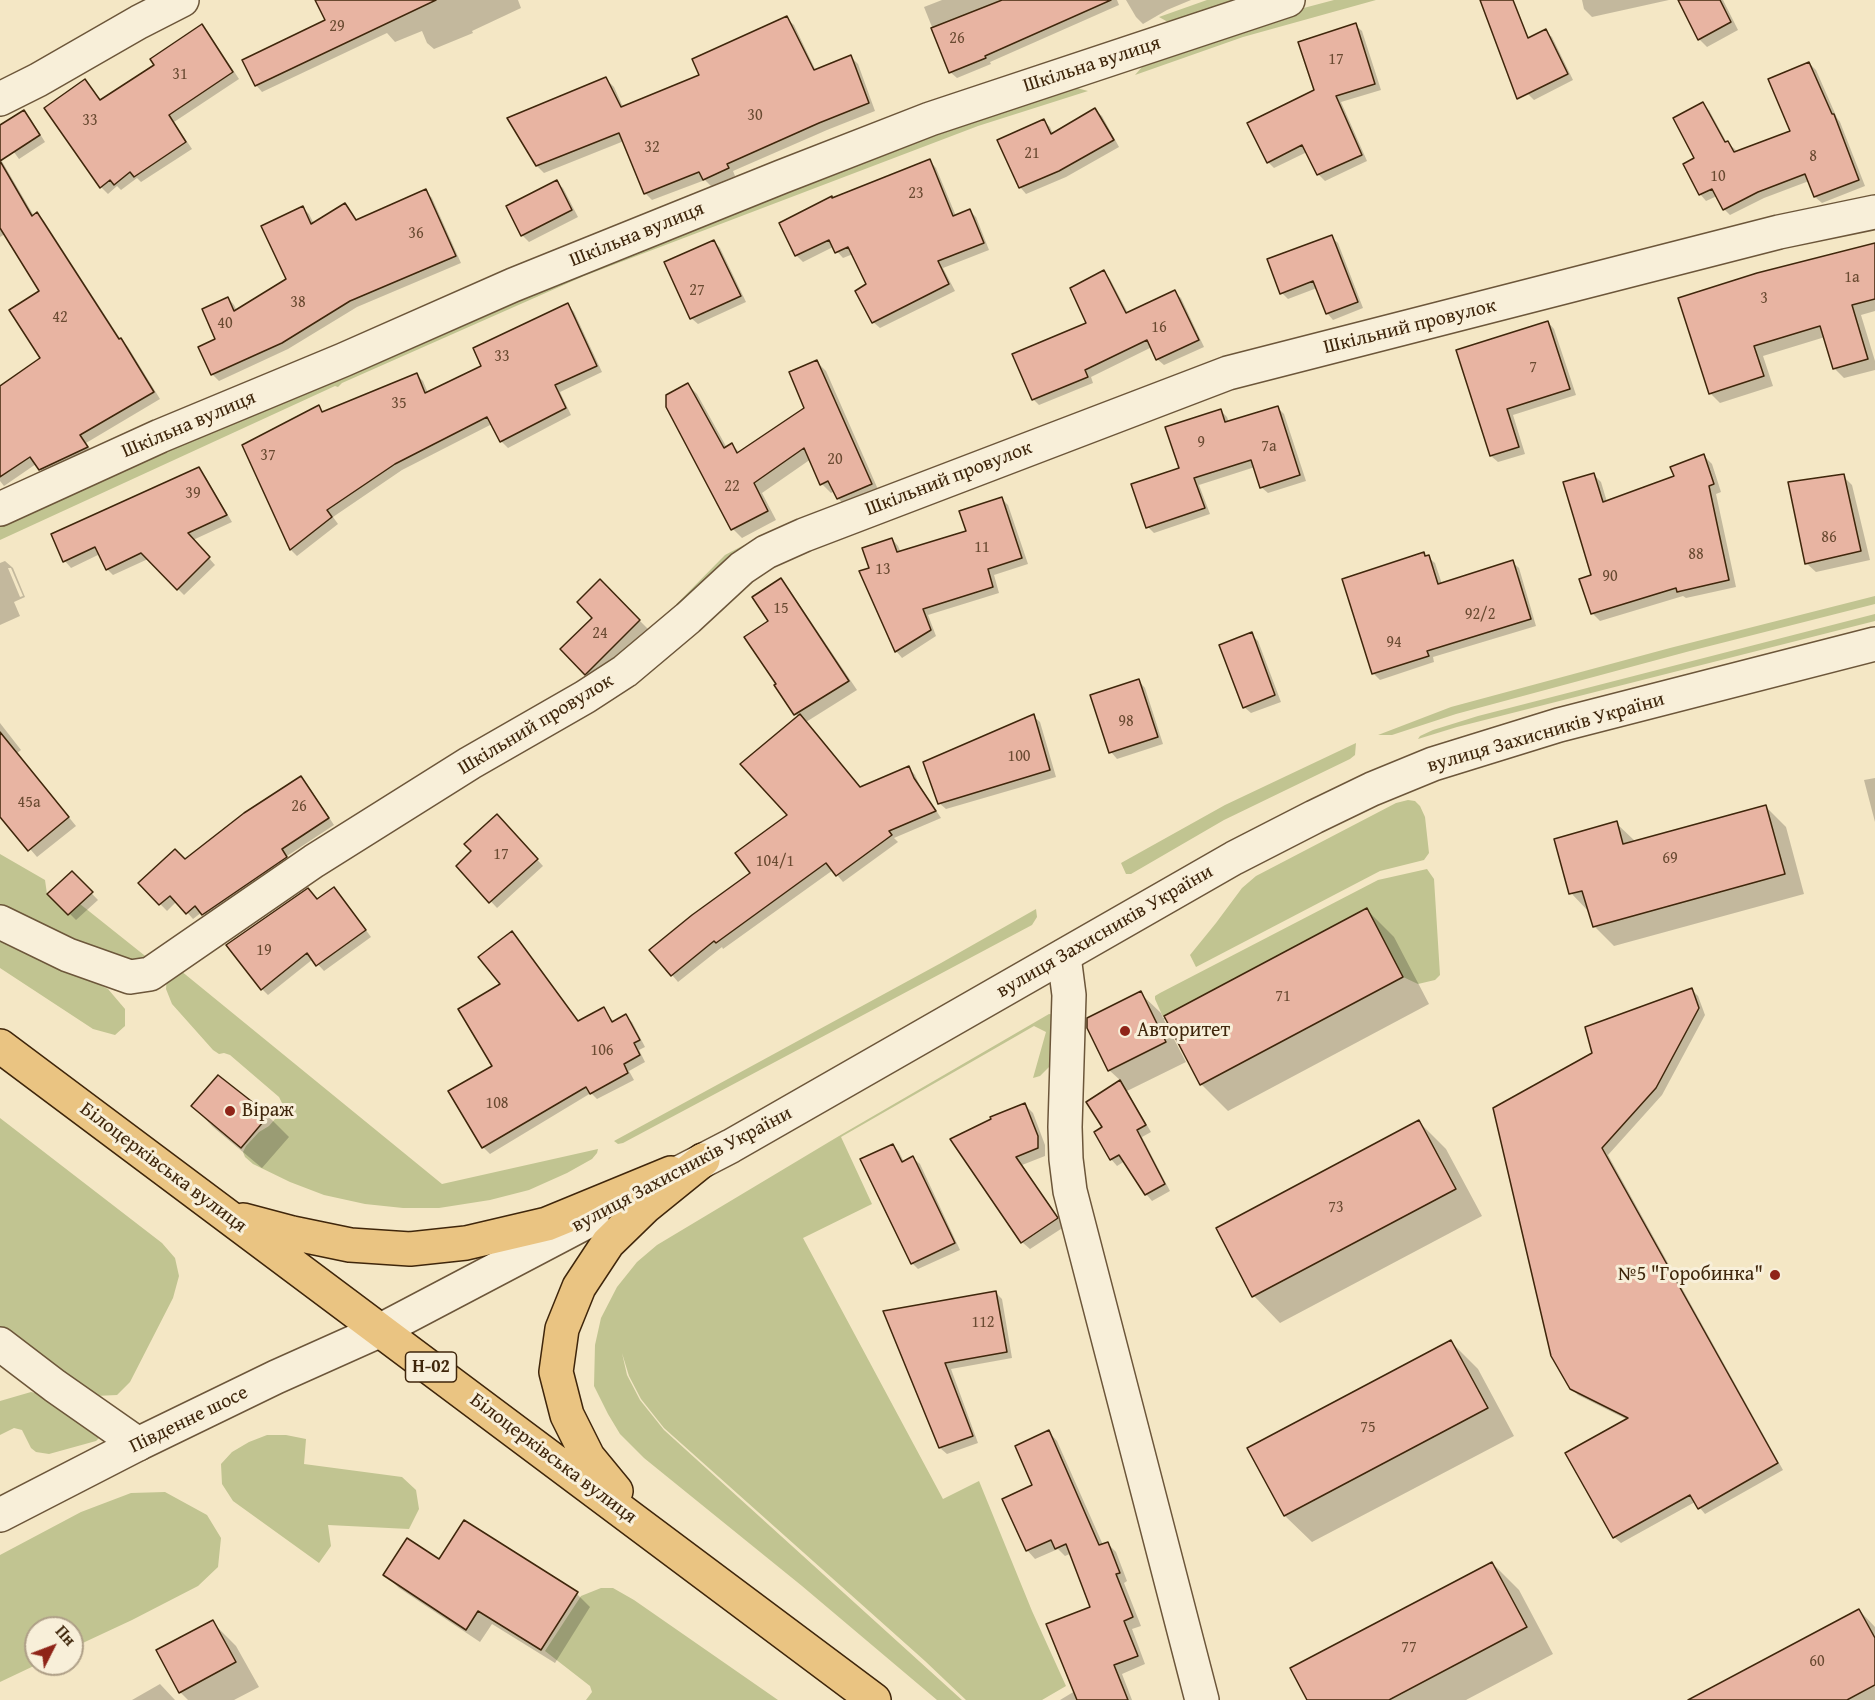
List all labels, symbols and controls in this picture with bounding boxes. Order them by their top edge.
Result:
house number: 29 [329,17,345,37]
house number: 26 [949,29,965,49]
street label: Шкільна вулиця [1020,31,1164,99]
house number: 17 [1328,50,1344,70]
house number: 31 [172,65,188,85]
house number: 30 [747,106,763,126]
house number: 33 [82,111,98,131]
house number: 32 [644,138,660,158]
house number: 21 [1024,144,1040,164]
house number: 8 [1809,147,1817,167]
house number: 10 [1710,167,1726,187]
house number: 23 [908,184,924,204]
street label: Шкільна вулиця [566,197,708,273]
house number: 36 [408,224,424,244]
house number: 1а [1844,268,1860,288]
house number: 27 [689,281,705,301]
house number: 3 [1760,289,1768,309]
house number: 38 [290,293,306,313]
street label: Шкільний провулок [1321,294,1499,360]
house number: 42 [52,308,68,328]
house number: 40 [217,314,233,334]
house number: 16 [1151,318,1167,338]
house number: 33 [494,347,510,367]
house number: 7 [1529,358,1537,378]
street label: Шкільна вулиця [118,386,260,464]
house number: 35 [391,394,407,414]
house number: 9 [1197,433,1205,453]
street label: Шкільний провулок [862,436,1036,522]
house number: 7а [1261,437,1277,457]
house number: 37 [260,446,276,466]
house number: 20 [827,450,843,470]
house number: 22 [724,477,740,497]
house number: 39 [185,484,201,504]
house number: 86 [1821,528,1837,548]
house number: 11 [974,538,990,558]
house number: 88 [1688,545,1704,565]
house number: 13 [875,560,891,580]
house number: 90 [1602,567,1618,587]
house number: 15 [773,599,789,619]
house number: 92/2 [1465,605,1495,625]
house number: 24 [592,624,608,644]
house number: 94 [1386,633,1402,653]
street label: Шкільний провулок [454,669,618,781]
street label: вулиця Захисників України [1425,688,1667,778]
house number: 98 [1118,712,1134,732]
house number: 100 [1007,747,1031,767]
house number: 45а [17,793,41,813]
house number: 26 [291,797,307,817]
house number: 17 [493,845,509,865]
house number: 69 [1662,849,1678,869]
house number: 104/1 [756,852,794,872]
street label: вулиця Захисників України [993,860,1217,1004]
house number: 19 [256,941,272,961]
house number: 71 [1275,987,1291,1007]
place label: Авторитет [1137,1019,1230,1043]
marker: Авторитет [1118,1024,1132,1038]
house number: 106 [590,1041,614,1061]
house number: 108 [485,1094,509,1114]
street label: Білоцерківська вулиця [75,1097,251,1239]
place label: Віраж [242,1099,294,1123]
street label: вулиця Захисників України [568,1102,796,1238]
marker: Віраж [223,1104,237,1118]
house number: 73 [1328,1198,1344,1218]
place label: №5 "Горобинка" [1618,1263,1763,1287]
marker: №5 "Горобинка" [1768,1268,1782,1282]
house number: 112 [971,1313,995,1333]
road number: Н-02 [406,1352,456,1382]
street label: Південне шосе [126,1381,252,1459]
street label: Білоцерківська вулиця [465,1388,641,1530]
house number: 75 [1360,1418,1376,1438]
north arrow [24,1616,84,1676]
text: Пн [50,1620,82,1651]
house number: 77 [1401,1638,1417,1658]
house number: 60 [1809,1652,1825,1672]

